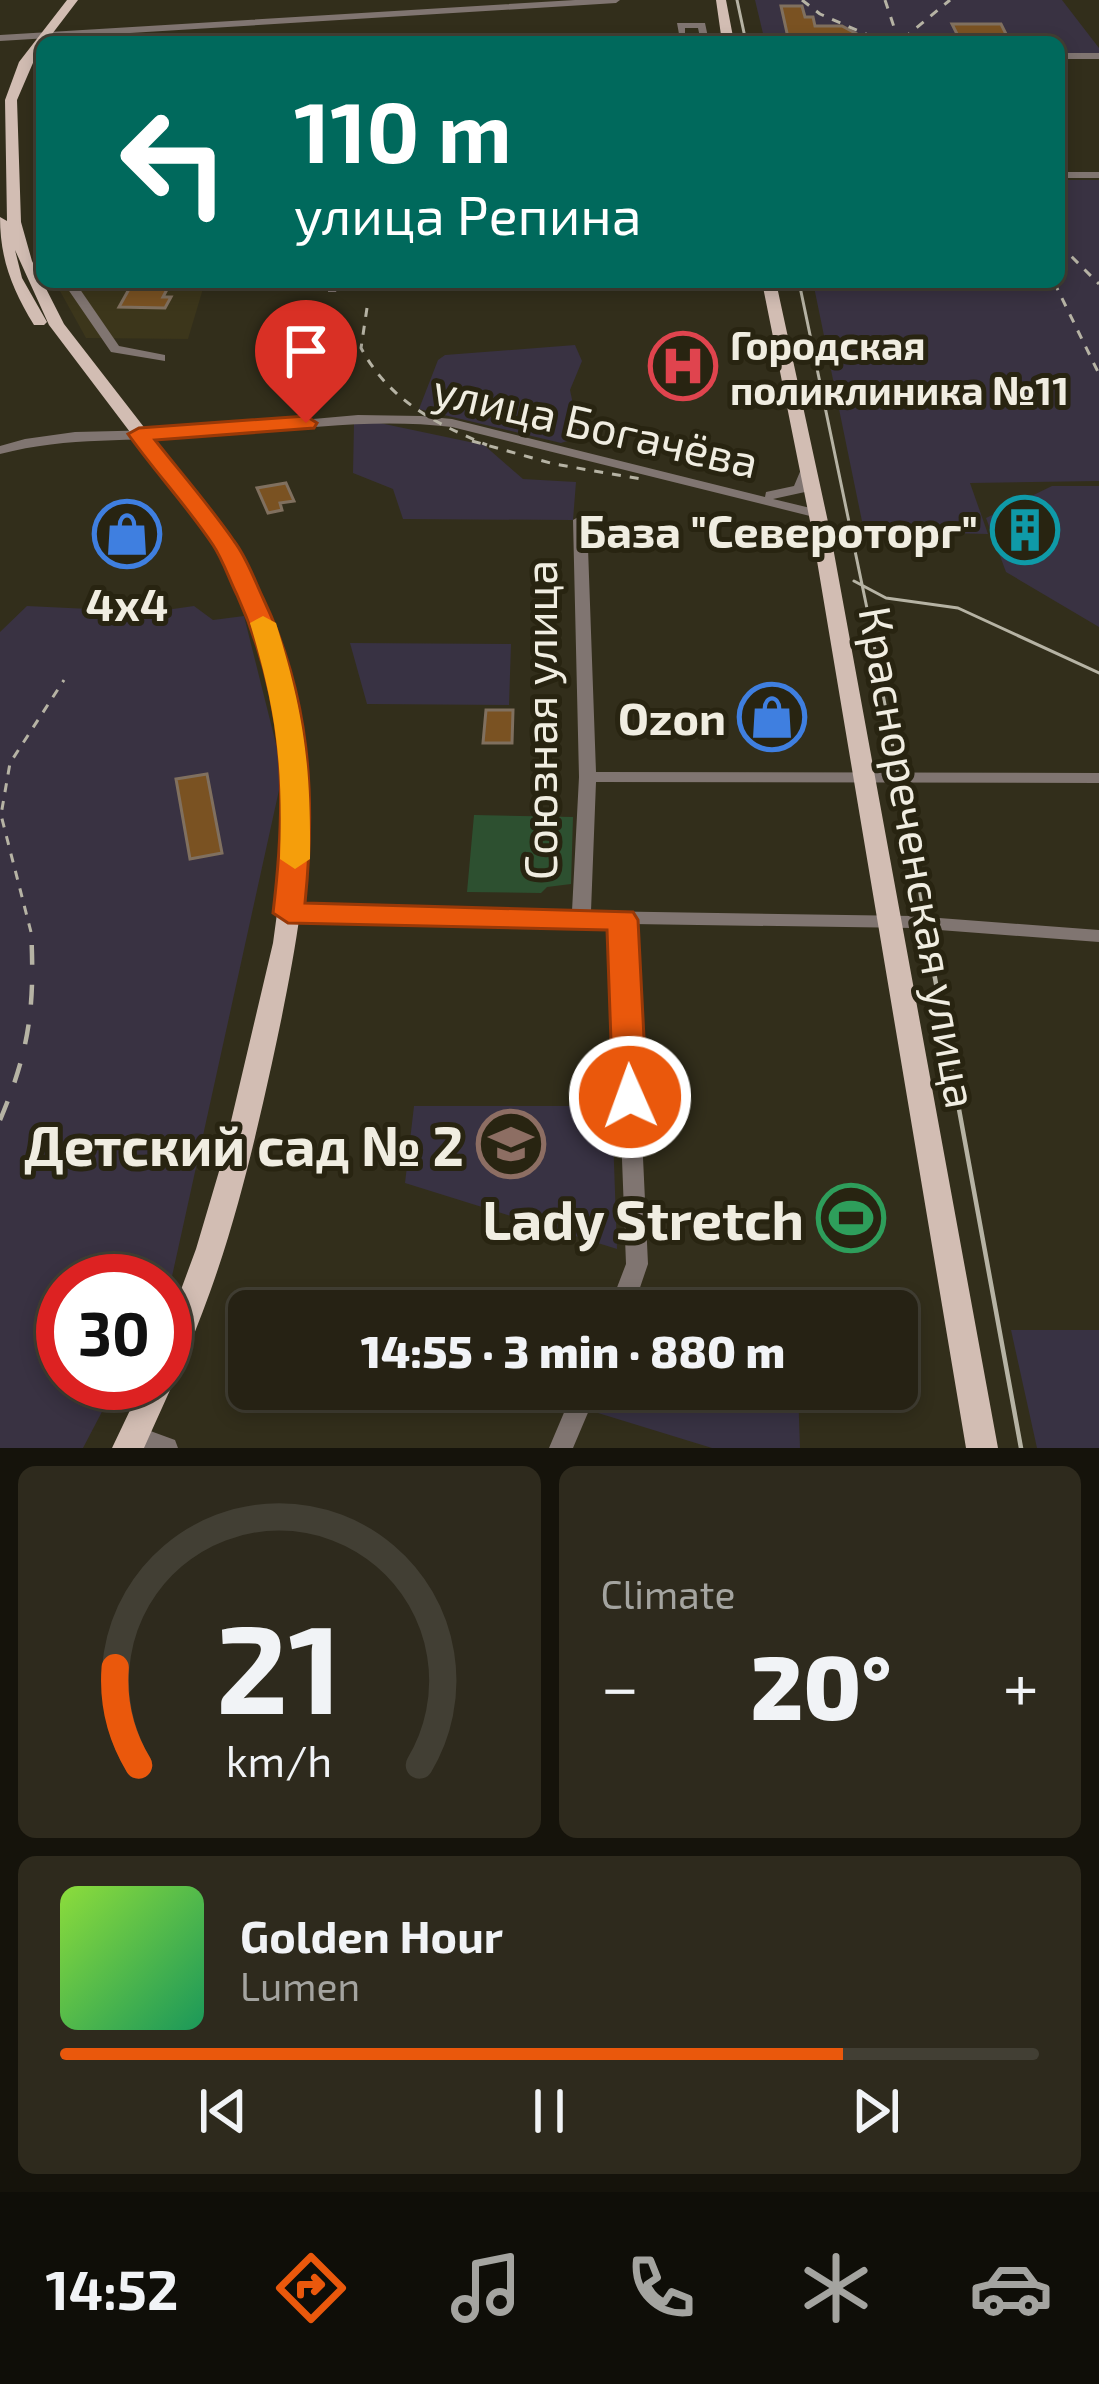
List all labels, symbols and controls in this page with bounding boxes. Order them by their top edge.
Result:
text: 110 m [294,79,512,180]
icon: left [96,84,252,240]
text: улица Репина [294,181,642,246]
pin [255,300,357,423]
icon: arrive [273,318,339,384]
place label: Городская поликлиника №11 [730,321,1069,413]
hospital icon: Городская поликлиника №11 [648,331,718,401]
street label: улица Богачёва [428,360,764,489]
building icon: База "Североторг" [990,495,1060,565]
shop icon: 4х4 [92,499,162,569]
place label: База "Североторг" [578,503,978,558]
street label: Союзная улица [512,560,567,880]
place label: 4х4 [86,576,168,630]
street label: Краснореченская улица [848,602,991,1112]
shop icon: Ozon [737,682,807,752]
place label: Ozon [618,690,726,744]
position arrow [567,1034,693,1160]
school or university icon: Детский сад № 2 [476,1109,546,1179]
place label: Детский сад № 2 [24,1112,464,1177]
sports icon: Lady Stretch [816,1183,886,1253]
place label: Lady Stretch [482,1186,804,1252]
speed limit sign: 30 [36,1254,192,1410]
text: 14:55 · 3 min · 880 m [361,1323,785,1377]
text: Climate [601,1570,735,1617]
text: 21 [216,1589,342,1739]
text: 20° [750,1630,892,1738]
text: − [601,1645,639,1724]
text: + [1003,1645,1039,1724]
text: km/h [226,1734,332,1786]
text: Golden Hour [240,1908,503,1962]
text: Lumen [240,1962,360,2009]
icon: previous [190,2078,256,2144]
icon: pause [516,2078,582,2144]
icon: next [843,2078,909,2144]
icon: directions [269,2246,353,2330]
icon: music [444,2246,528,2330]
icon: phone [619,2246,703,2330]
icon: climate [794,2246,878,2330]
icon: car [969,2246,1053,2330]
text: 14:52 [46,2256,178,2321]

